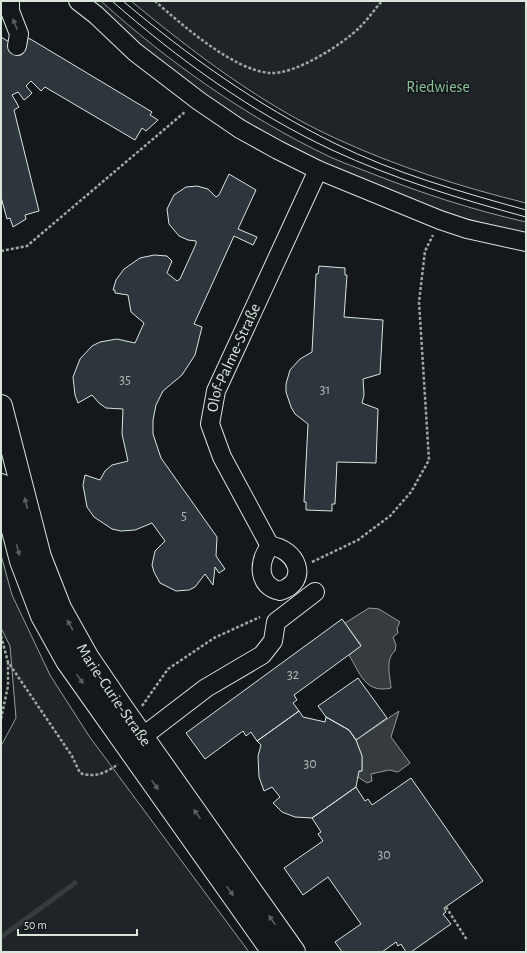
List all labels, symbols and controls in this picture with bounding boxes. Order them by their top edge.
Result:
one-way arrow [12,17,18,29]
park label: Riedwiese [406,79,470,95]
street label: Olof-Palme-Straße [204,301,263,413]
house number: 35 [119,373,131,387]
house number: 31 [320,383,330,397]
one-way arrow [23,497,29,509]
house number: 5 [181,509,187,523]
one-way arrow [15,544,21,556]
one-way arrow [66,619,73,631]
street label: Marie-Curie-Straße [74,641,154,749]
house number: 32 [287,668,299,682]
one-way arrow [76,674,84,684]
house number: 30 [303,757,317,771]
one-way arrow [151,780,159,790]
one-way arrow [193,809,201,819]
house number: 30 [377,848,391,862]
one-way arrow [226,886,235,897]
scale bar [18,911,137,937]
one-way arrow [268,915,276,925]
text: 50 m [24,919,47,931]

